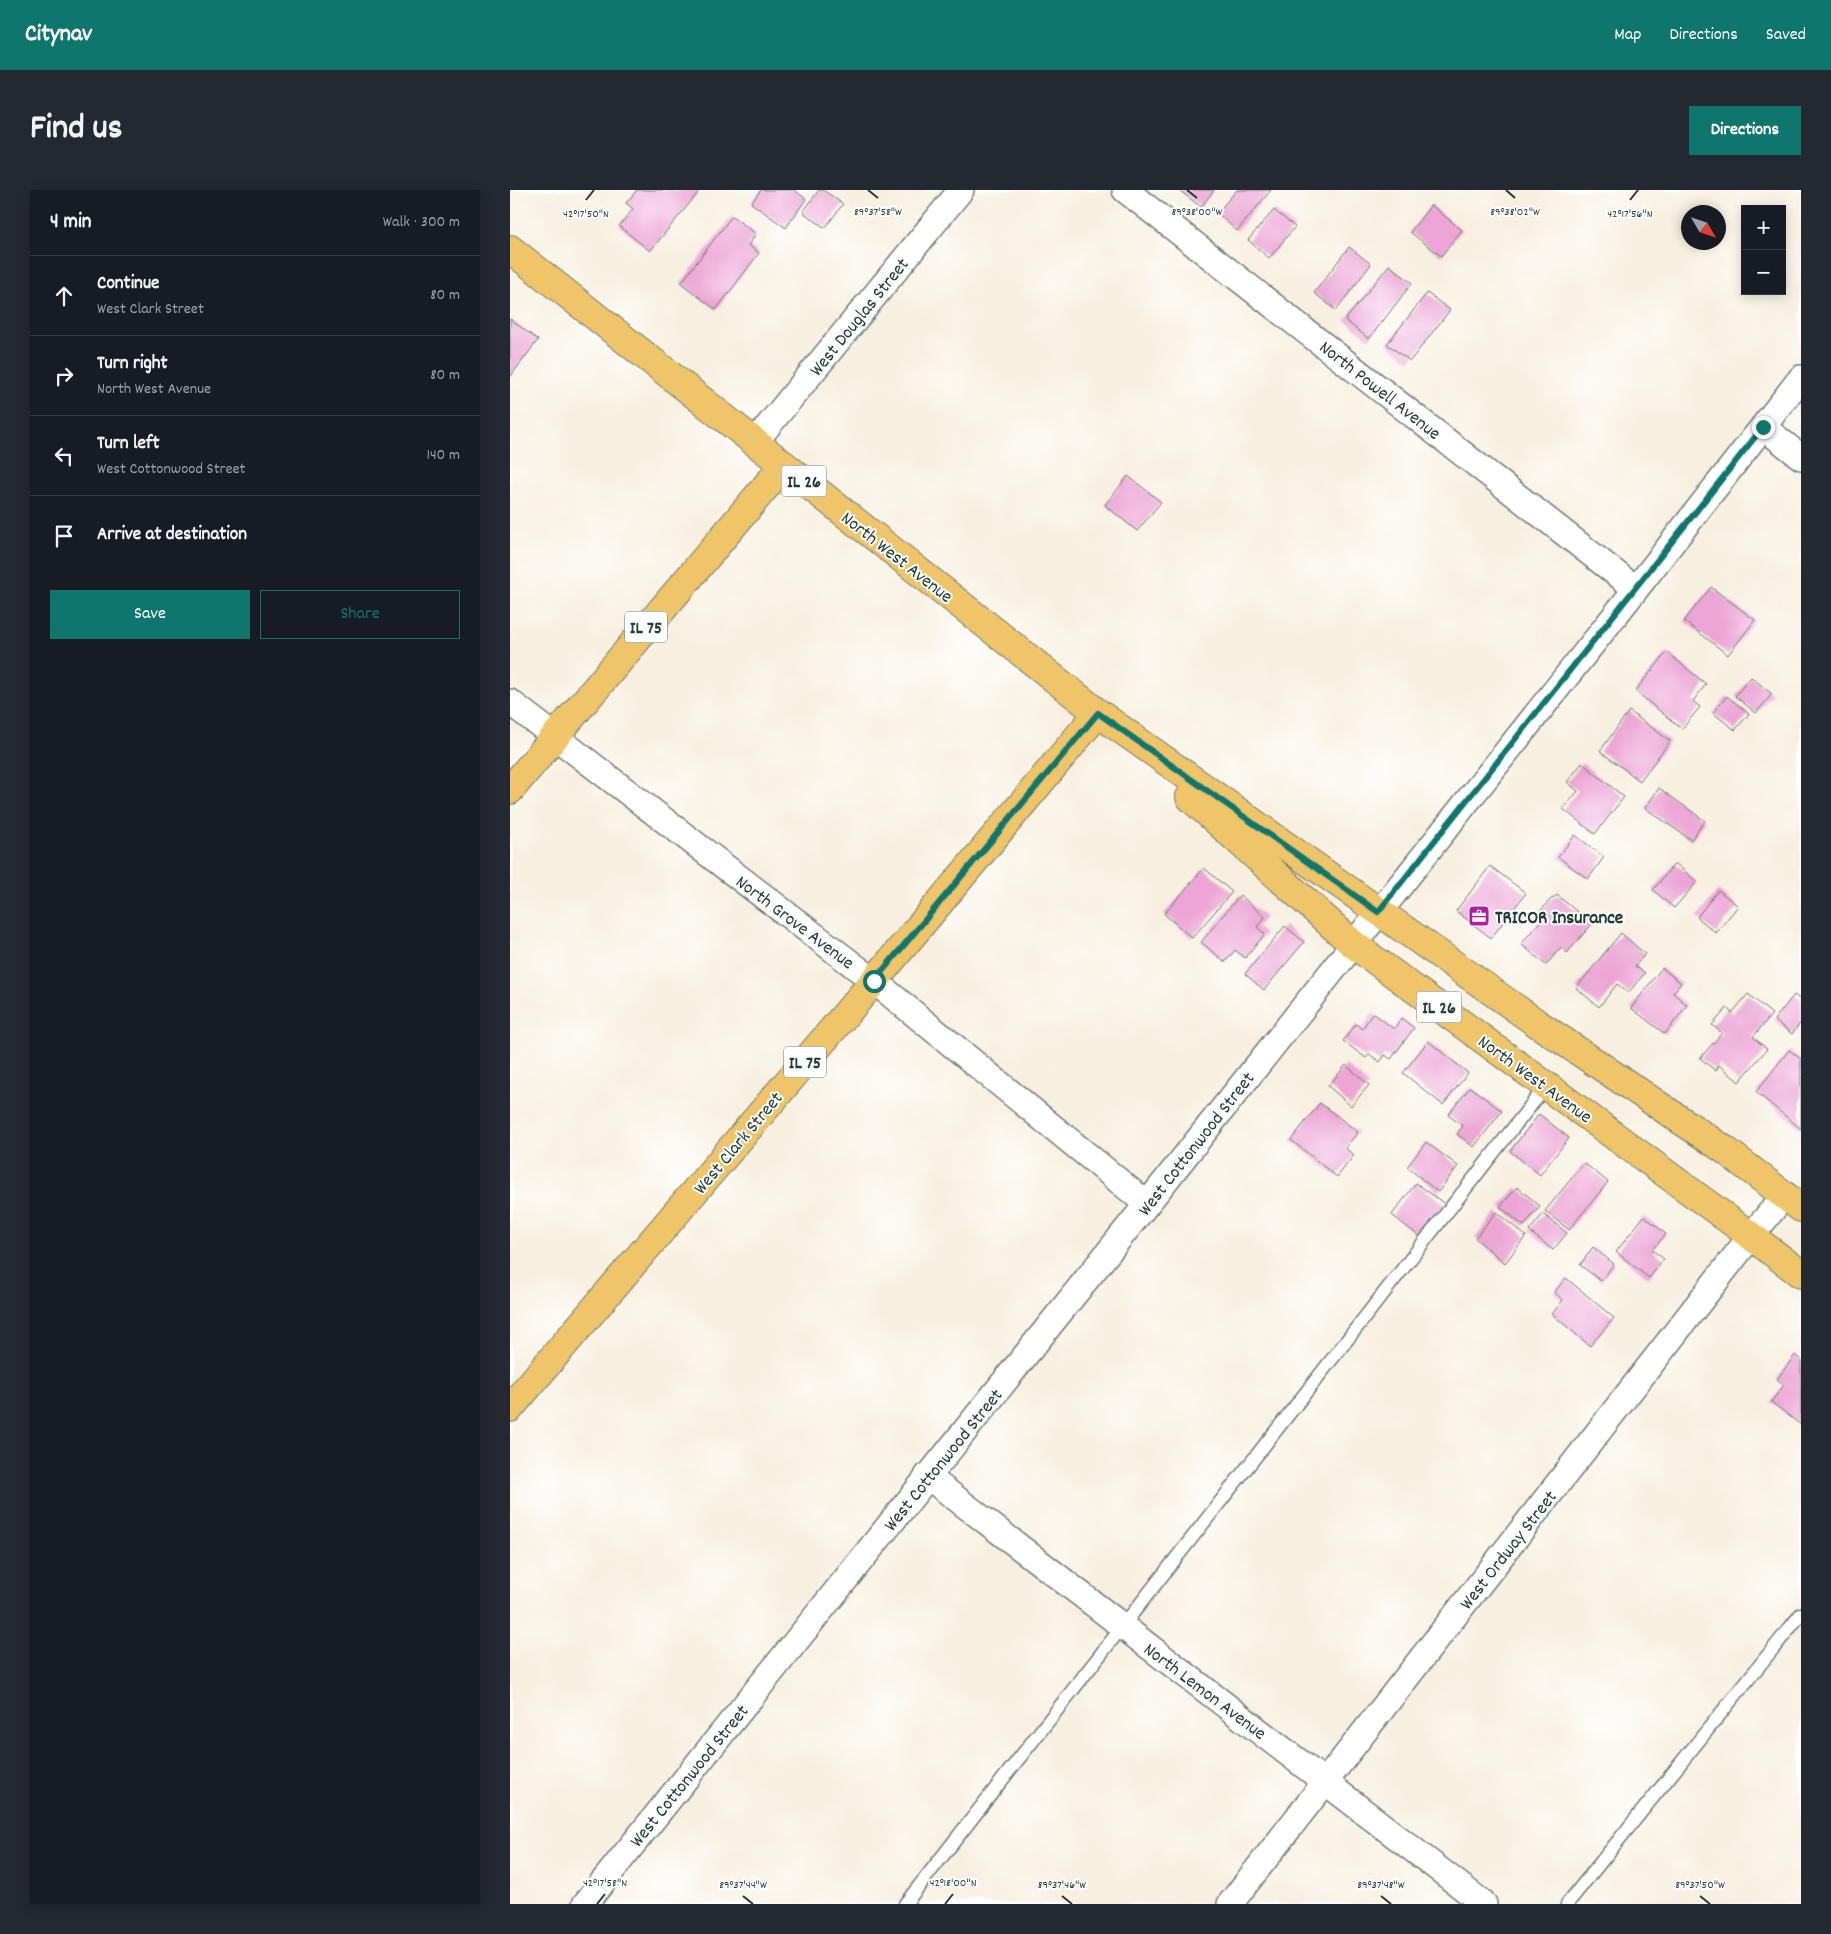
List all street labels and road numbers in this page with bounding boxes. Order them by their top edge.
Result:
street label: West Douglas Street [804,253,917,383]
street label: North Powell Avenue [1312,336,1445,448]
road number: IL 26 [782,466,826,496]
street label: North West Avenue [834,506,958,611]
road number: IL 75 [625,612,667,642]
street label: North Grove Avenue [729,870,859,978]
road number: IL 26 [1416,992,1462,1022]
street label: North West Avenue [1471,1030,1597,1132]
road number: IL 75 [784,1046,826,1078]
street label: West Cottonwood Street [1133,1067,1263,1223]
street label: West Clark Street [689,1087,791,1201]
street label: West Cottonwood Street [879,1384,1011,1538]
street label: West Ordway Street [1455,1486,1565,1617]
street label: North Lemon Avenue [1137,1638,1271,1748]
street label: West Cottonwood Street [625,1700,757,1854]

